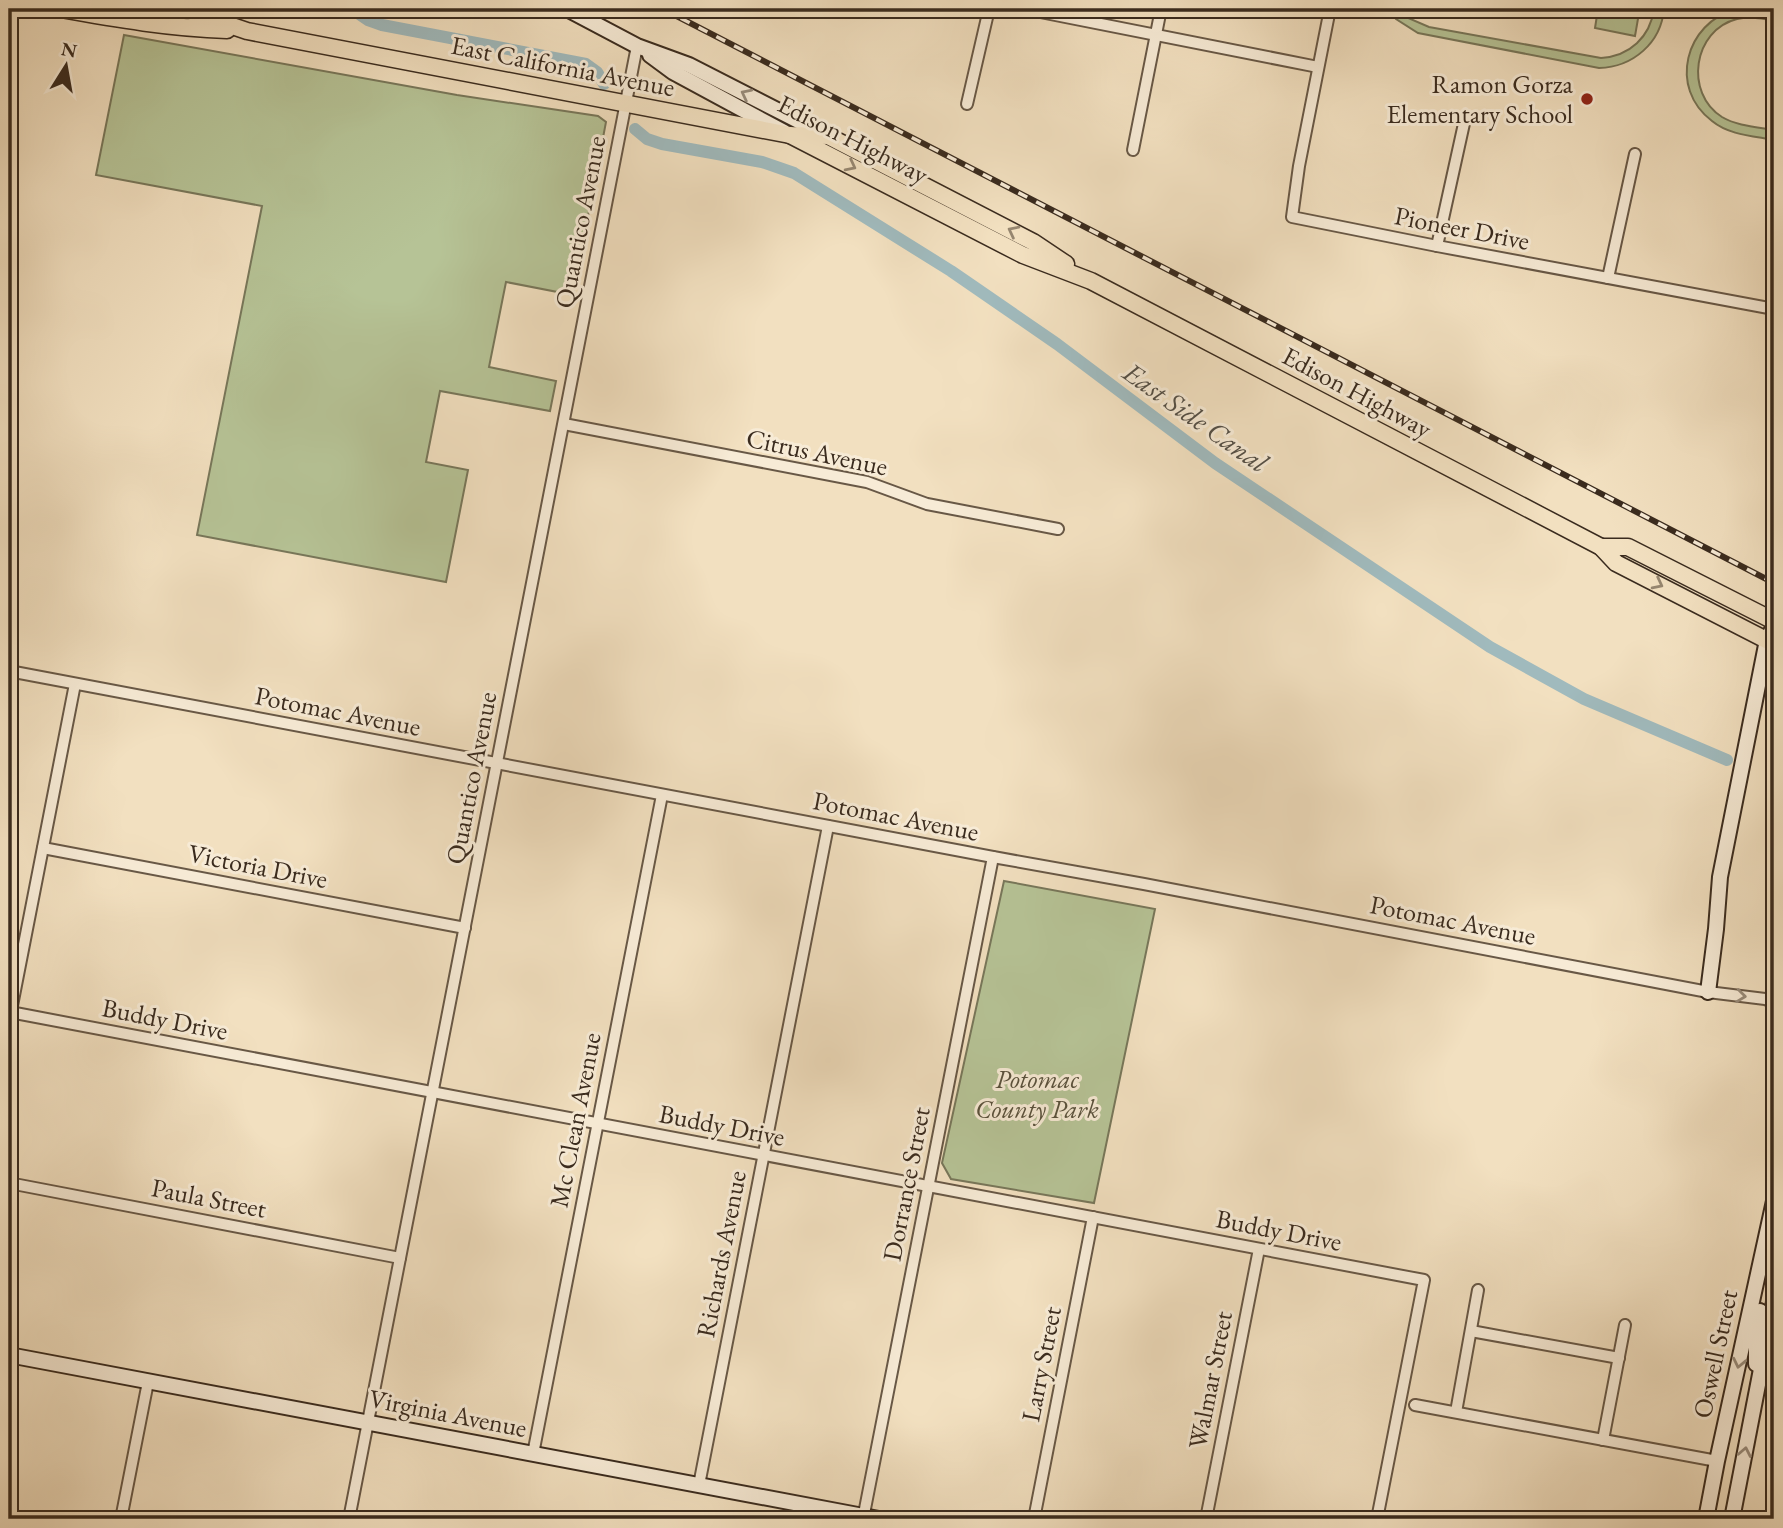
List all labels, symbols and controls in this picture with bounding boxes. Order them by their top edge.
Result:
street label: East California Avenue [448,28,678,104]
north arrow [32,32,102,102]
text: N [59,36,80,64]
place label: Ramon Gorza Elementary School [1386,67,1574,131]
street label: Edison Highway [772,87,934,192]
one-way arrow [741,88,753,102]
marker: Ramon Gorza Elementary School [1579,91,1595,107]
street label: Quantico Avenue [547,133,613,311]
one-way arrow [844,158,856,172]
street label: Pioneer Drive [1392,198,1532,258]
one-way arrow [1007,226,1020,240]
street label: Edison Highway [1277,338,1438,446]
water label: East Side Canal [1116,353,1276,481]
street label: Citrus Avenue [743,420,891,484]
one-way arrow [1651,575,1663,589]
street label: Potomac Avenue [252,678,424,744]
street label: Quantico Avenue [438,689,504,867]
street label: Potomac Avenue [810,783,982,849]
street label: Victoria Drive [185,836,331,896]
street label: Potomac Avenue [1367,887,1539,953]
one-way arrow [1736,988,1747,1003]
street label: Buddy Drive [99,990,231,1048]
street label: Mc Clean Avenue [541,1030,609,1210]
park label: Potomac County Park [975,1062,1099,1126]
street label: Buddy Drive [656,1096,788,1154]
street label: Dorrance Street [874,1104,938,1264]
street label: Richards Avenue [688,1168,754,1340]
street label: Paula Street [149,1170,269,1226]
street label: Buddy Drive [1213,1201,1345,1259]
street label: Oswell Street [1685,1287,1745,1421]
street label: Larry Street [1013,1304,1069,1424]
street label: Walmar Street [1180,1308,1240,1452]
one-way arrow [1732,1357,1747,1369]
street label: Virginia Avenue [366,1381,530,1445]
one-way arrow [1737,1446,1752,1458]

